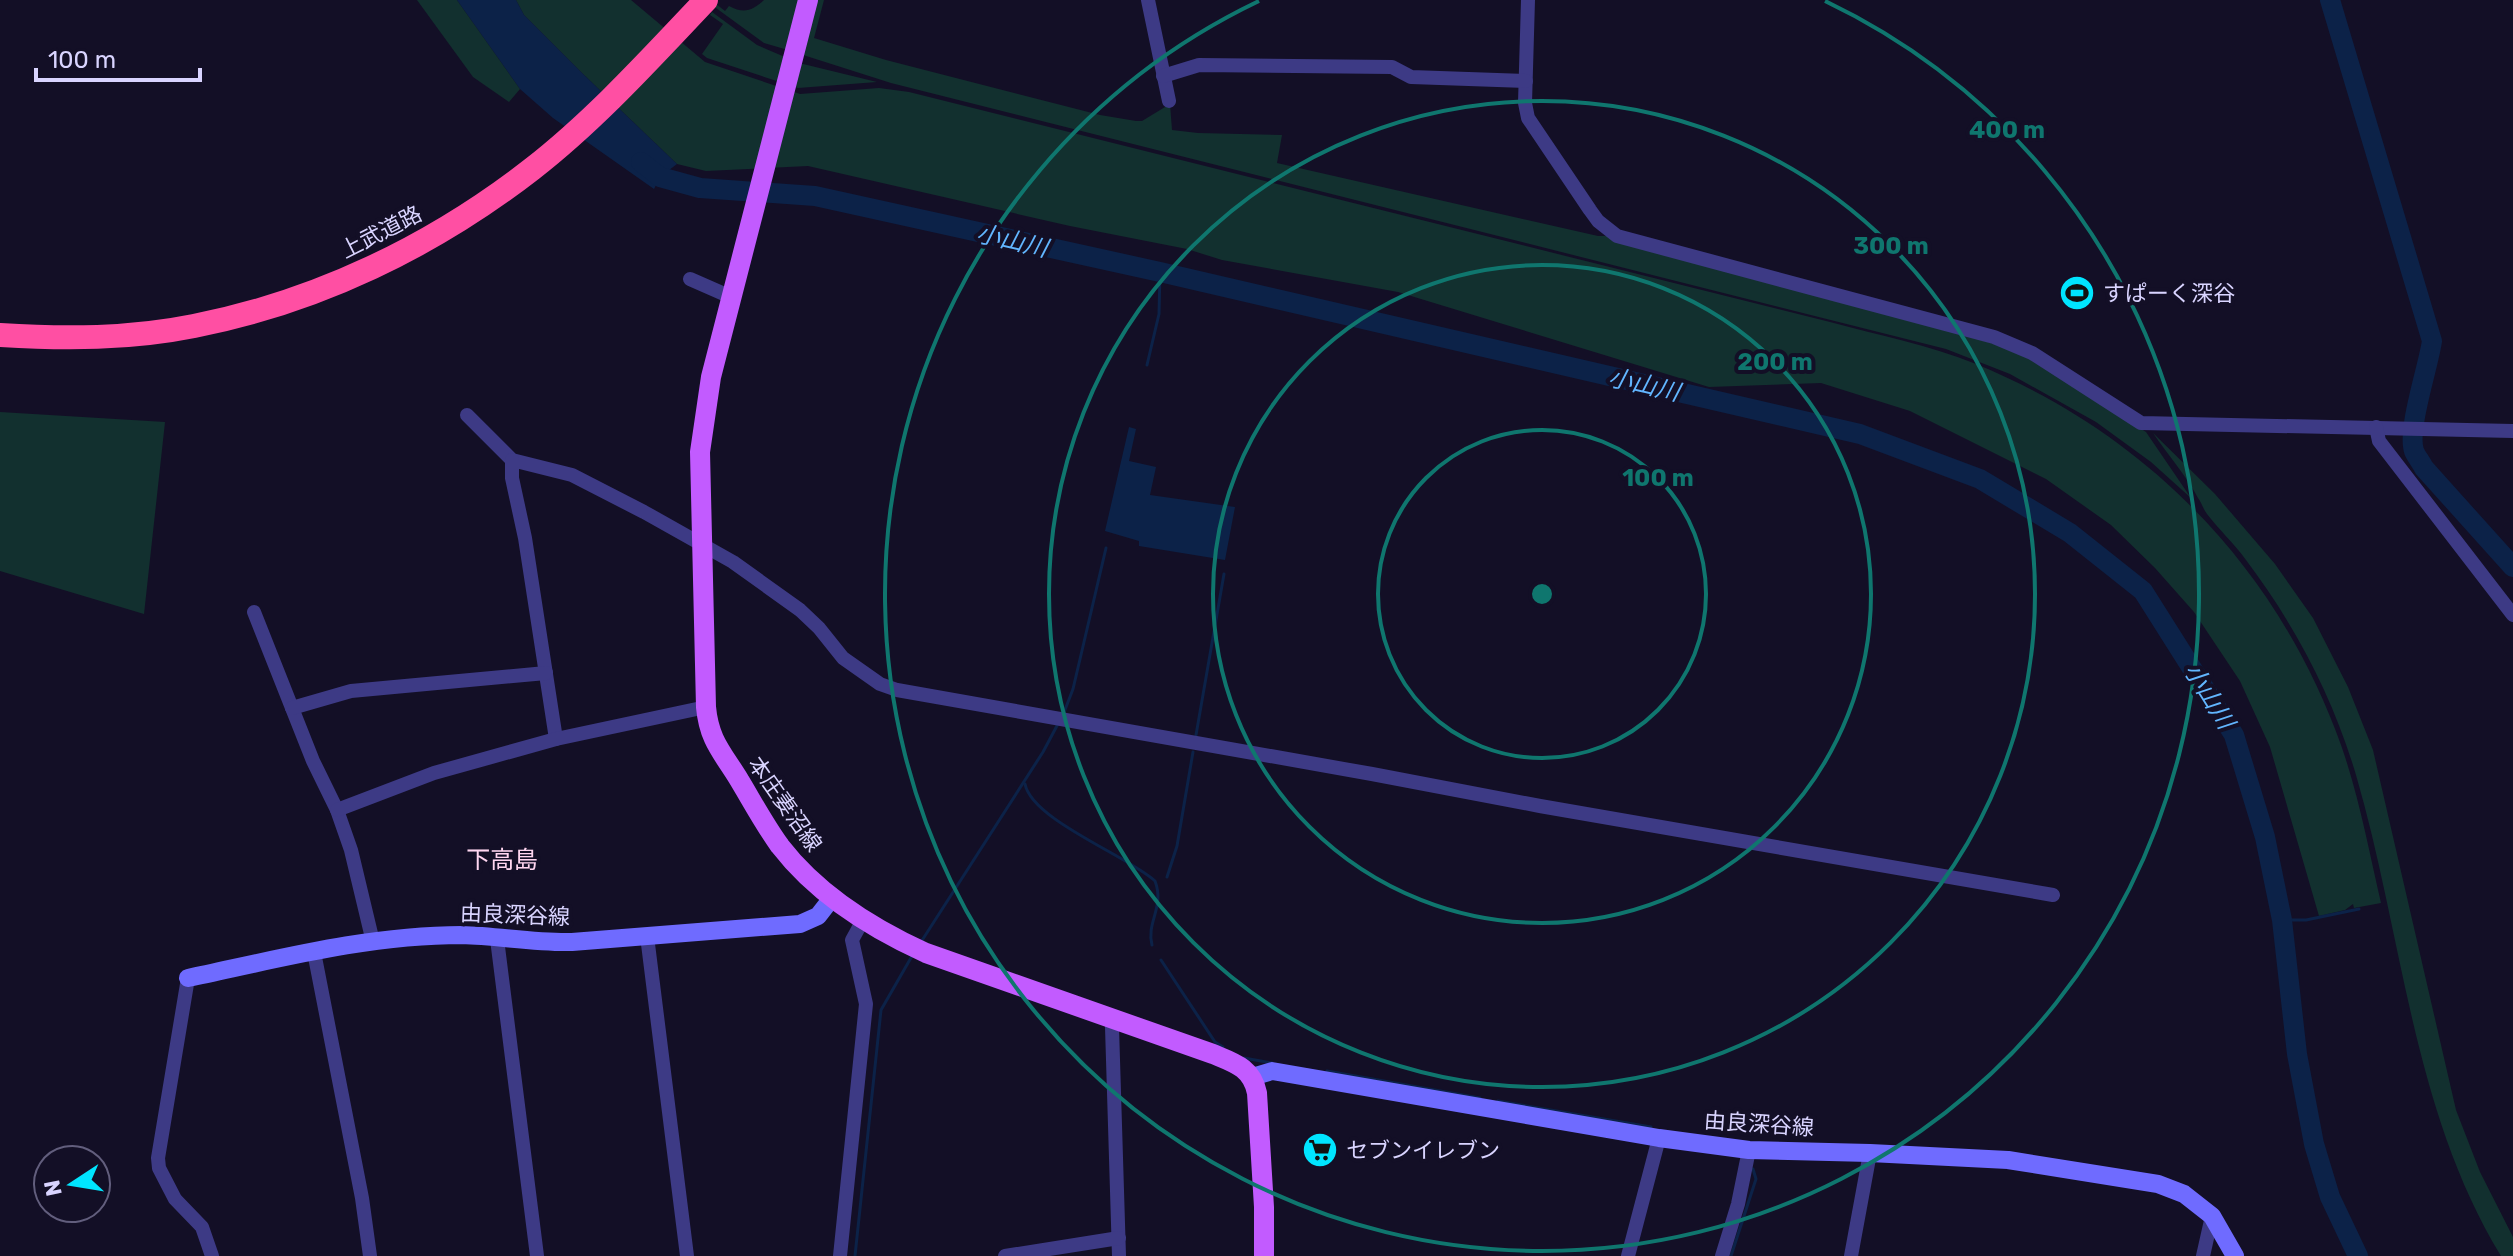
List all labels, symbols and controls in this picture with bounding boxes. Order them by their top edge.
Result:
scale bar [36,32,200,82]
text: 100 m [48,46,116,74]
text: 400 m [1969,116,2045,144]
street label: 上武道路 [336,200,426,264]
water label: 小山川 [974,219,1053,263]
text: 300 m [1853,232,1929,260]
sports icon: すぱーく深谷 [2058,274,2096,312]
place label: すぱーく深谷 [2103,280,2235,307]
text: 200 m [1737,348,1813,376]
water label: 小山川 [1606,363,1685,407]
text: 100 m [1622,464,1694,492]
centre of rings [1528,580,1556,608]
water label: 小山川 [2178,658,2242,736]
street label: 本庄妻沼線 [742,751,828,857]
district label: 下高島 [466,846,538,874]
street label: 由良深谷線 [460,900,570,930]
street label: 由良深谷線 [1703,1107,1815,1141]
supermarket icon: セブンイレブン [1301,1131,1339,1169]
place label: セブンイレブン [1346,1137,1500,1164]
north arrow [32,1144,112,1224]
text: N [38,1178,68,1199]

